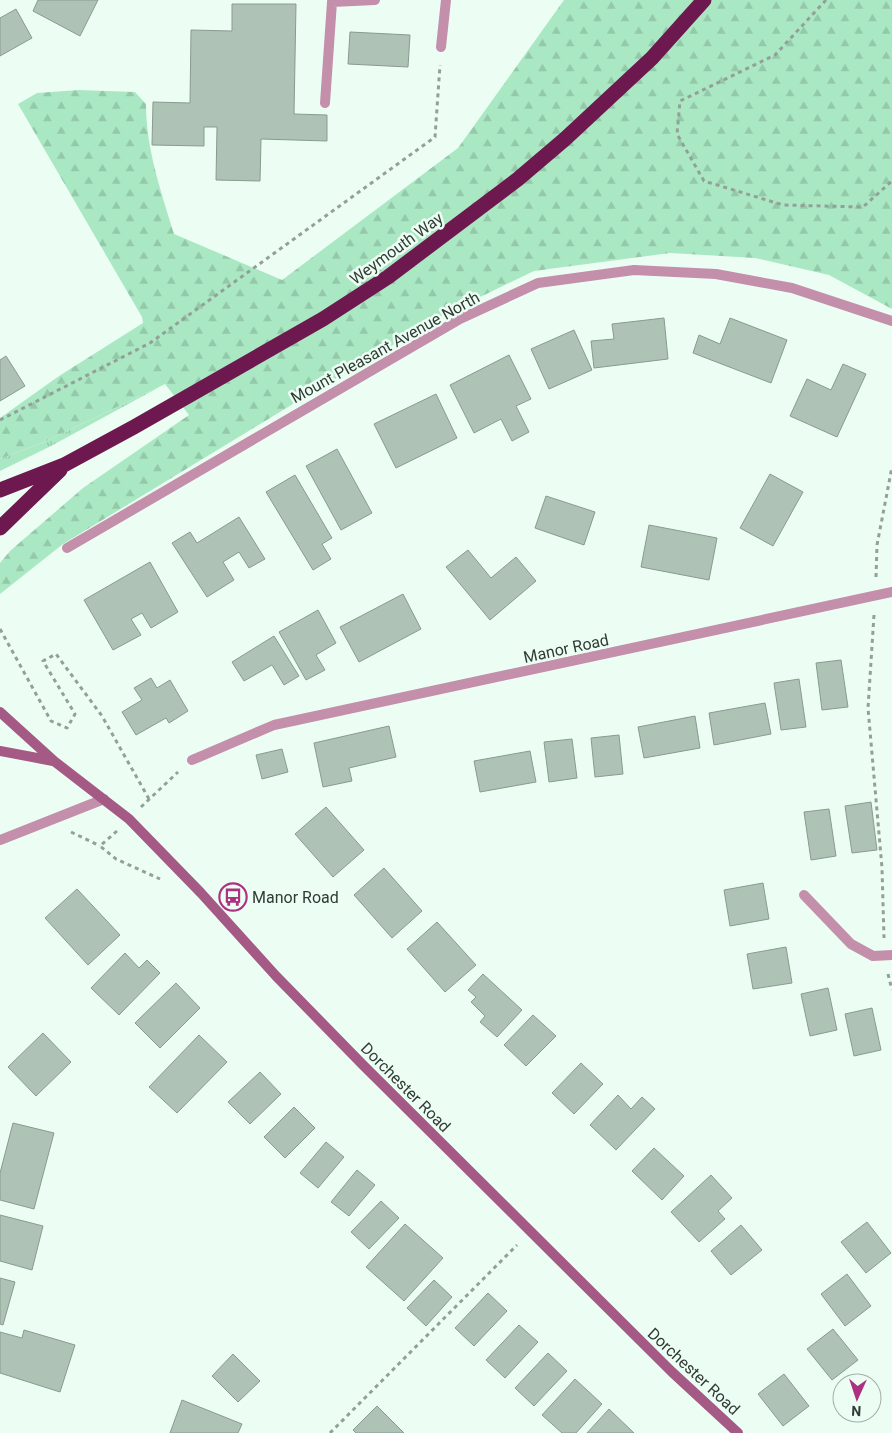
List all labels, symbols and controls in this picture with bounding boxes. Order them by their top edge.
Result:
street label: Weymouth Way [346,208,447,288]
street label: Mount Pleasant Avenue North [288,288,483,407]
street label: Manor Road [522,630,610,667]
bus stop icon: Manor Road [218,882,248,912]
place label: Manor Road [252,888,339,907]
street label: Dorchester Road [357,1039,454,1136]
street label: Dorchester Road [644,1324,744,1419]
north arrow [832,1373,882,1423]
text: N [851,1403,862,1419]

